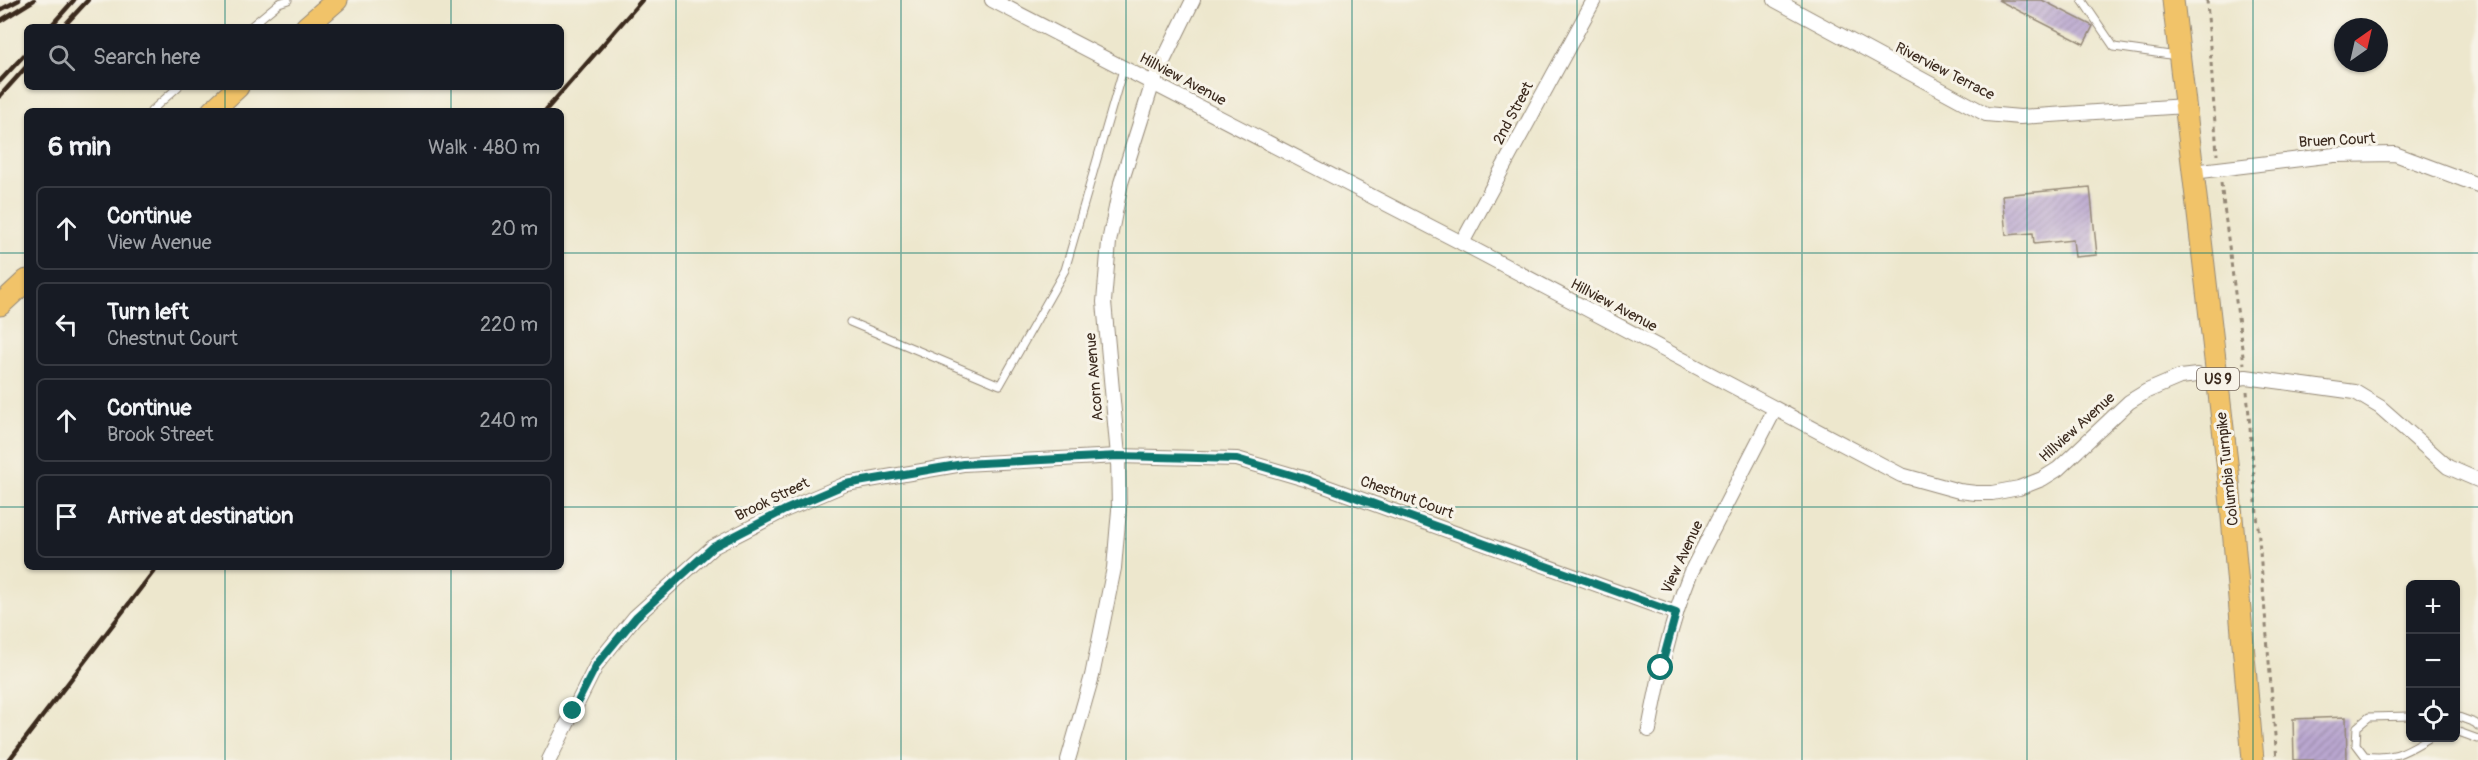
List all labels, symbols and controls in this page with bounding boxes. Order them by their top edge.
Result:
north arrow [2334,18,2388,72]
search box [24,24,564,90]
street label: Riverview Terrace [1892,38,1998,105]
icon: search [45,41,78,74]
text: Search here [93,43,200,71]
street label: Hillview Avenue [1136,49,1230,111]
street label: 2nd Street [1489,78,1538,148]
street label: Bruen Court [2298,129,2377,152]
text: 6 min [48,131,111,163]
text: Walk · 480 m [428,135,540,160]
text: Continue [107,202,191,230]
icon: ahead [50,212,83,245]
text: 20 m [491,216,538,241]
text: View Avenue [107,230,212,255]
street label: Hillview Avenue [1567,275,1661,337]
text: Turn left [107,298,189,326]
icon: left [50,308,83,341]
text: 220 m [480,312,538,337]
text: Chestnut Court [107,326,238,351]
street label: Acorn Avenue [1081,331,1108,422]
road number: US 9 [2197,368,2239,390]
street label: Hillview Avenue [2035,388,2120,466]
text: Continue [107,394,191,422]
icon: ahead [50,404,83,437]
text: 240 m [479,408,538,433]
street label: Columbia Turnpike [2212,411,2243,527]
text: Brook Street [107,422,213,447]
street label: Chestnut Court [1358,472,1457,523]
street label: Brook Street [732,473,813,525]
icon: arrive [50,500,83,533]
text: Arrive at destination [107,502,293,530]
street label: View Avenue [1657,517,1708,597]
map controls [2406,580,2460,742]
button: + [2406,580,2460,634]
button: − [2406,634,2460,688]
route start [1647,654,1673,680]
button: locate [2406,688,2460,742]
route end [559,697,585,723]

